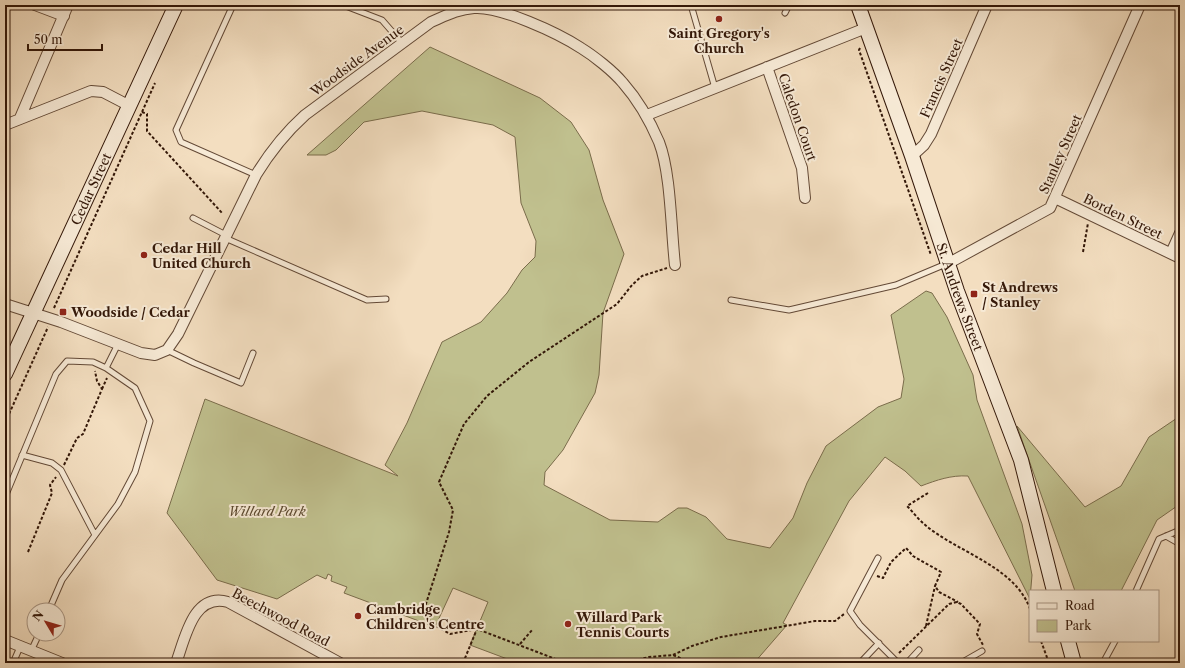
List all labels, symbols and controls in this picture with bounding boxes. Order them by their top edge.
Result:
marker: Saint Gregory's Church [714,14,724,24]
street label: Woodside Avenue [307,21,407,100]
place label: Saint Gregory's Church [668,25,770,56]
scale bar [28,26,102,52]
text: 50 m [34,32,63,47]
street label: Francis Street [916,35,966,120]
street label: Caledon Court [776,71,821,163]
street label: Stanley Street [1035,111,1085,196]
street label: Cedar Street [67,150,115,228]
street label: Borden Street [1081,190,1166,242]
place label: Cedar Hill United Church [152,240,251,271]
street label: St. Andrews Street [933,241,987,353]
marker: Cedar Hill United Church [139,250,149,260]
place label: St Andrews / Stanley [982,279,1058,310]
marker: St Andrews / Stanley [969,289,979,299]
place label: Woodside / Cedar [70,304,190,320]
marker: Woodside / Cedar [58,307,68,317]
park label: Willard Park [228,503,306,519]
street label: Beechwood Road [229,585,333,649]
legend [1029,590,1159,642]
text: Road [1065,598,1095,613]
place label: Cambridge Children's Centre [366,601,484,632]
north arrow [26,602,66,642]
text: N [30,607,47,624]
place label: Willard Park Tennis Courts [575,609,669,640]
marker: Cambridge Children's Centre [353,611,363,621]
text: Park [1065,618,1092,633]
marker: Willard Park Tennis Courts [563,619,573,629]

